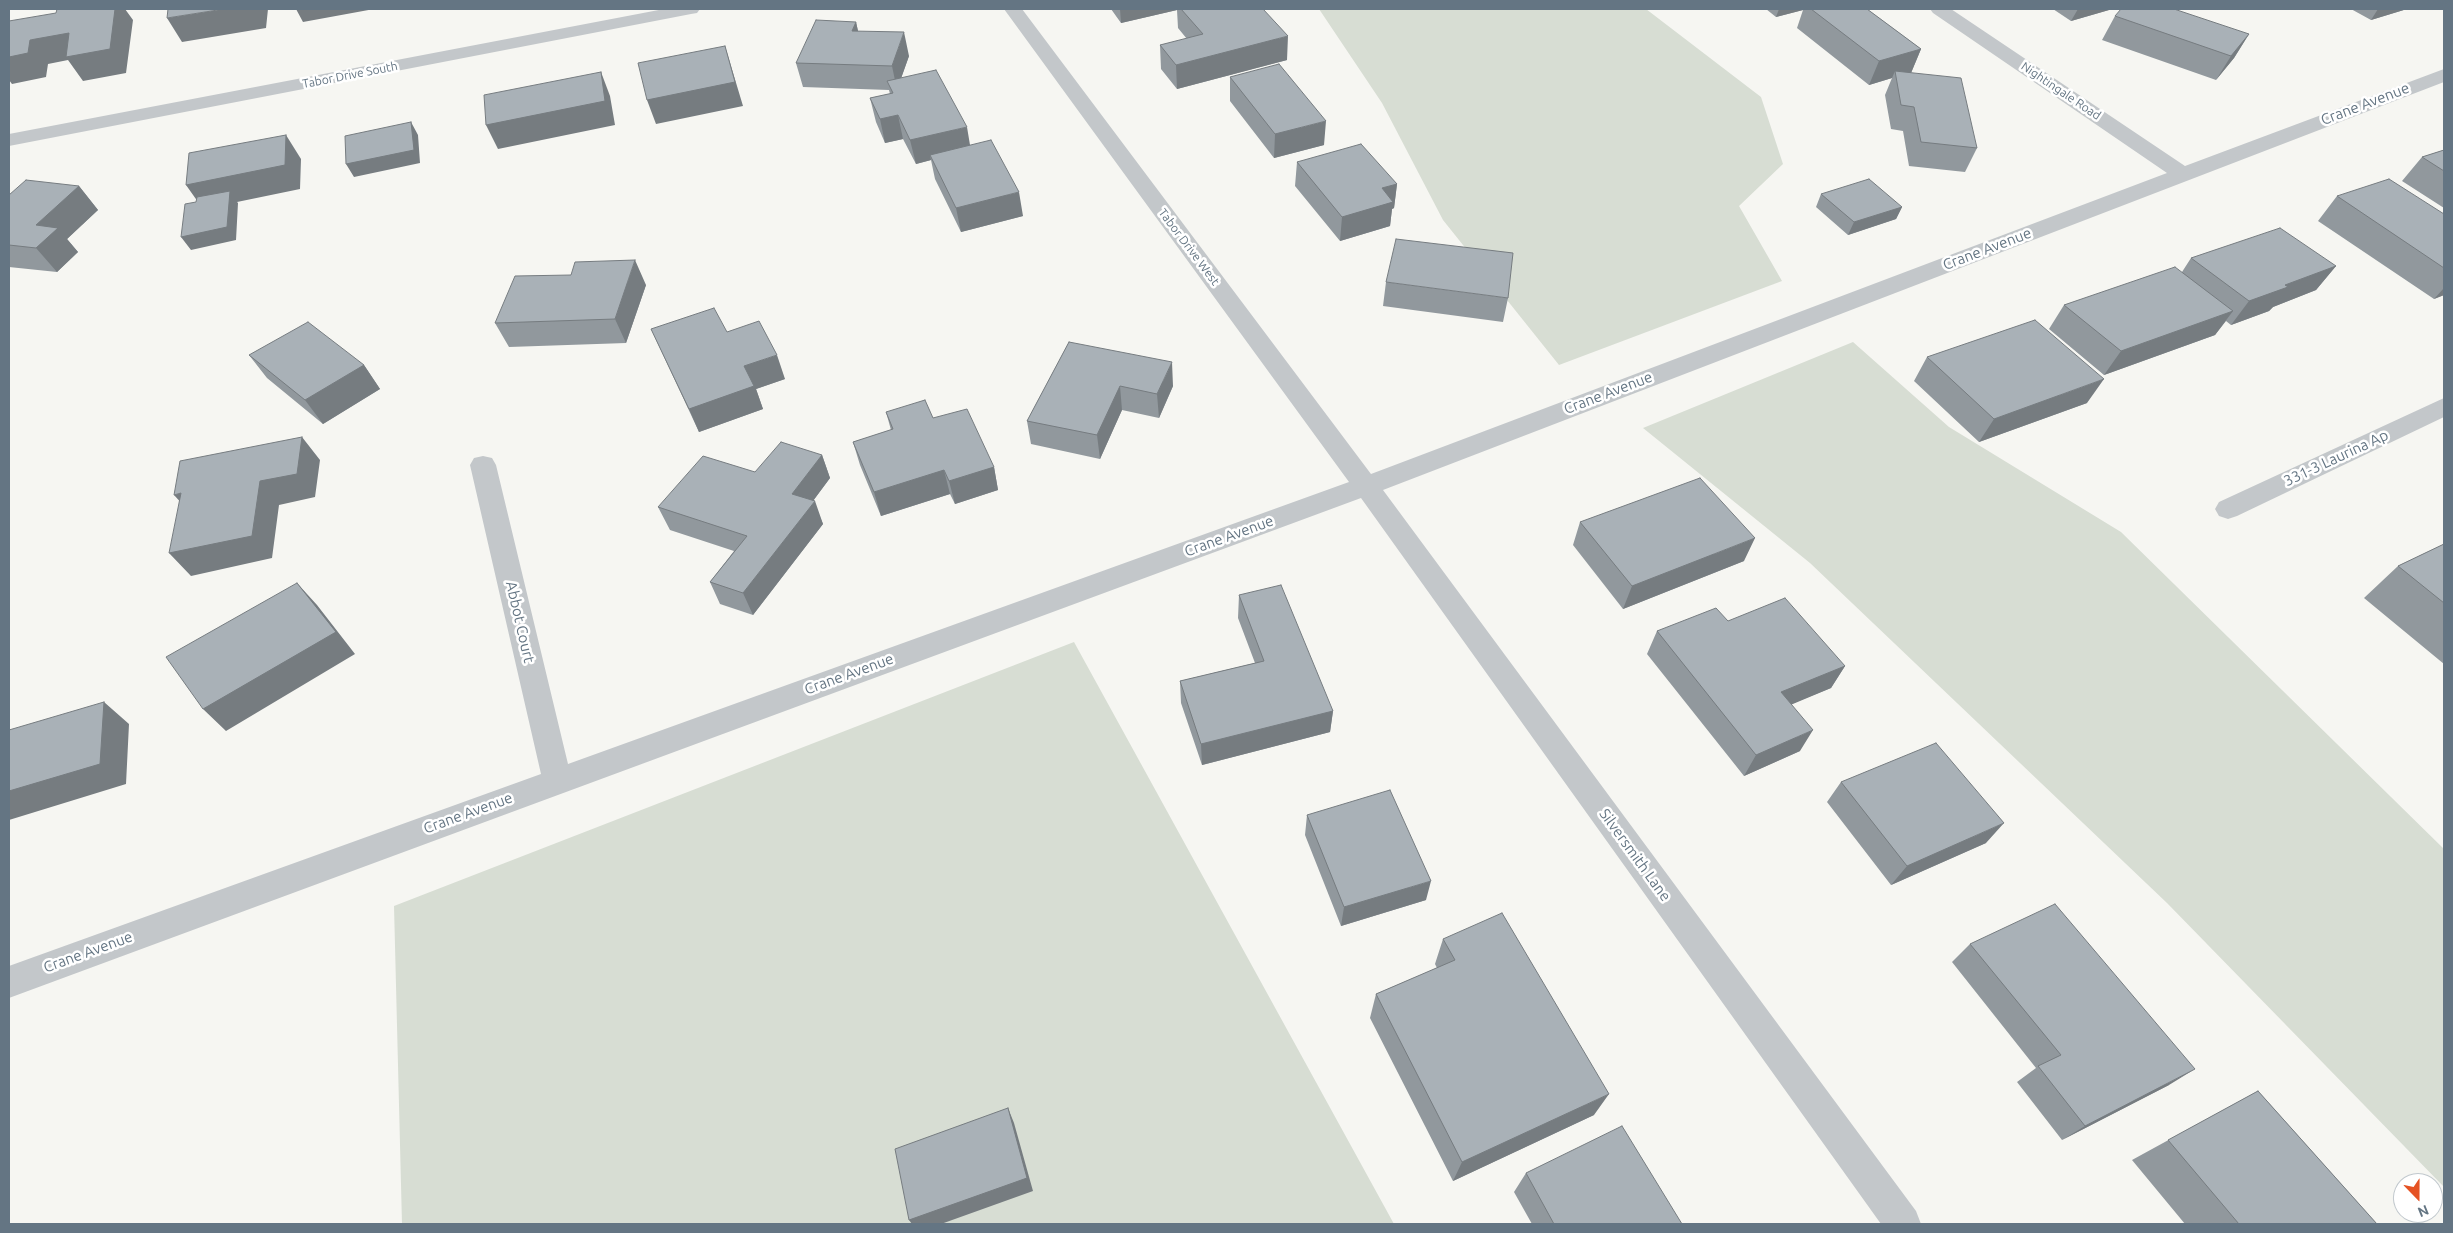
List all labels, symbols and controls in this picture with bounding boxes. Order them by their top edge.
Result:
street label: Tabor Drive South [301,59,399,91]
street label: Nightingale Road [2018,59,2104,123]
street label: Crane Avenue [2318,79,2412,129]
street label: Tabor Drive West [1155,206,1223,288]
street label: Crane Avenue [1940,224,2034,274]
street label: Crane Avenue [1561,368,1655,418]
street label: 331-3 Laurina Ap [2281,426,2391,490]
street label: Crane Avenue [1182,512,1276,560]
street label: Abbot Court [502,579,538,665]
street label: Crane Avenue [802,650,896,698]
street label: Crane Avenue [421,789,515,837]
street label: Silversmith Lane [1595,805,1675,905]
street label: Crane Avenue [41,928,135,976]
north arrow [2393,1173,2443,1223]
text: N [2415,1202,2431,1220]

